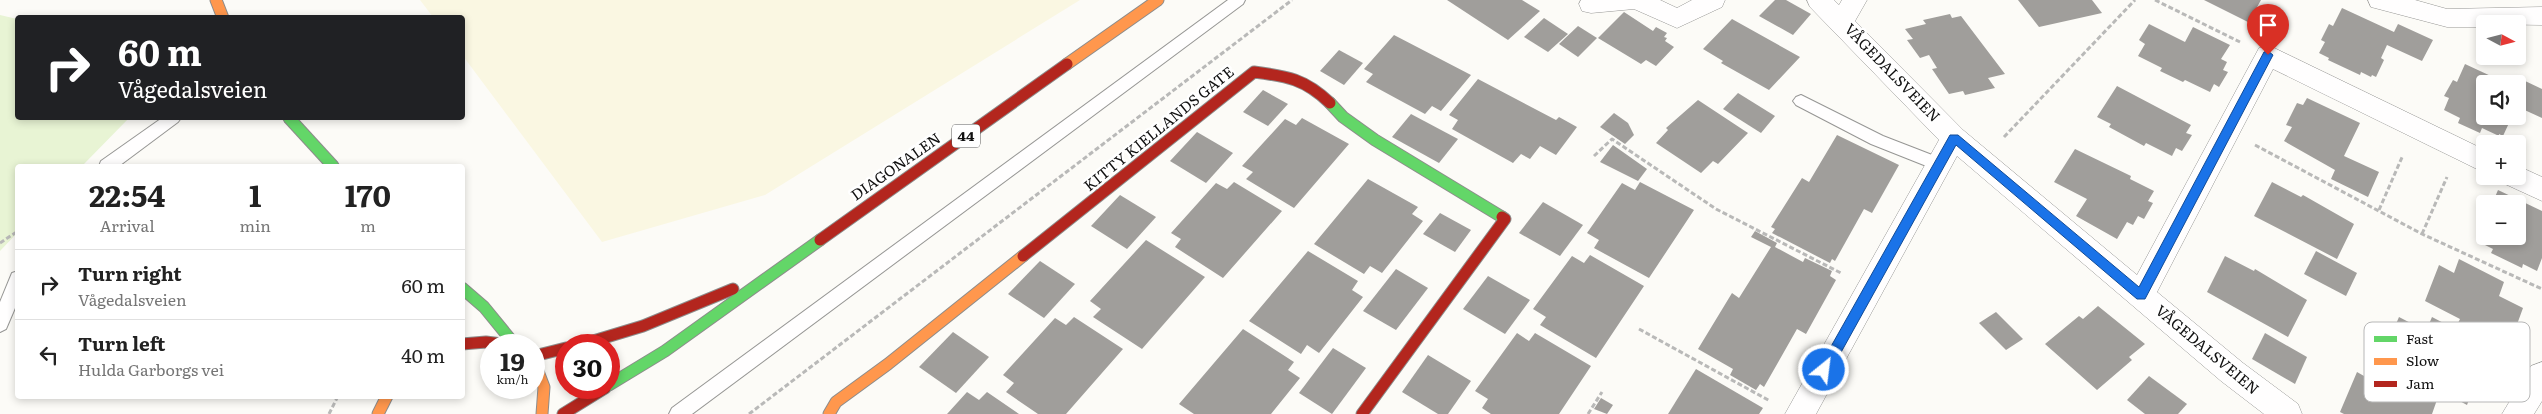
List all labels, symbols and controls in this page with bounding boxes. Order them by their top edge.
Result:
pin [2247,4,2289,55]
icon: arrive [2254,11,2282,39]
north arrow [2476,15,2526,65]
map controls [2476,15,2526,245]
street label: VÅGEDALSVEIEN [1840,17,1946,127]
text: 60 m [118,25,202,77]
icon: right [35,35,100,100]
street label: KITTY KIELLANDS GATE [1078,60,1238,196]
text: Vågedalsveien [118,72,267,105]
button: sound [2476,75,2526,125]
road number: 44 [952,124,980,148]
street label: DIAGONALEN [845,126,945,205]
button: + [2476,135,2526,185]
text: 22:54 [89,172,165,216]
text: 1 [249,172,261,216]
text: 170 [345,172,391,216]
button: − [2476,195,2526,245]
text: Arrival [100,213,155,237]
text: min [239,213,271,237]
text: m [360,213,376,237]
text: Turn right [78,259,182,287]
icon: right [35,271,63,299]
text: 60 m [402,271,445,299]
text: Vågedalsveien [78,287,187,311]
street label: VÅGEDALSVEIEN [2151,298,2265,399]
legend [2364,322,2530,402]
text: Fast [2406,328,2434,348]
text: Turn left [78,329,165,357]
speed limit sign: 30 [555,334,620,399]
icon: left [35,341,63,369]
text: 40 m [401,341,445,369]
text: 19 [500,342,525,379]
position arrow [1797,343,1849,395]
text: Slow [2406,350,2439,370]
text: Hulda Garborgs vei [78,357,224,381]
text: km/h [497,370,528,388]
text: Jam [2406,373,2435,393]

